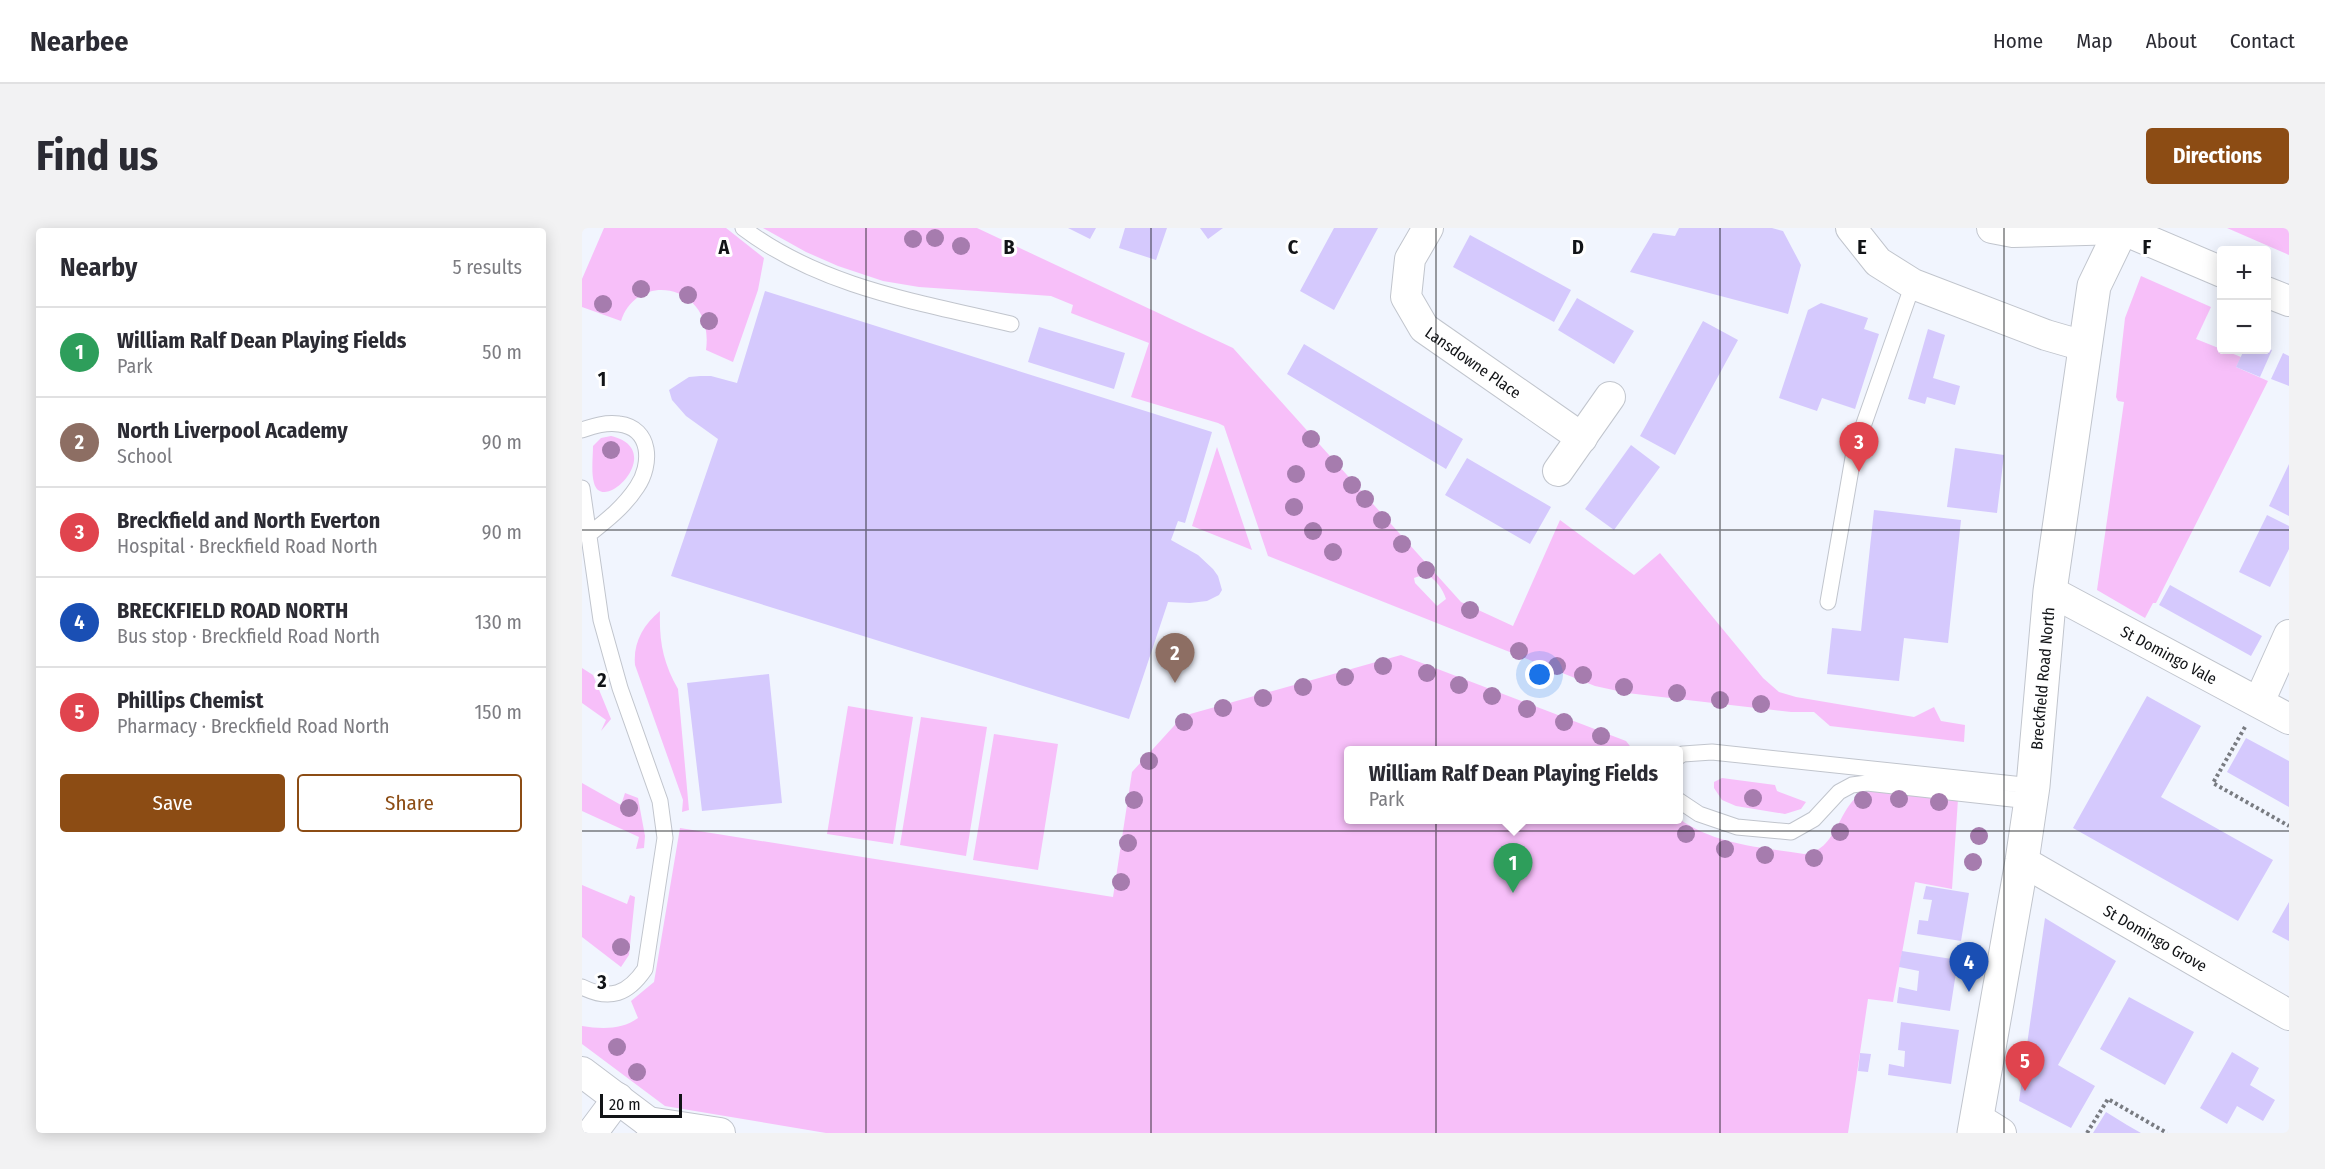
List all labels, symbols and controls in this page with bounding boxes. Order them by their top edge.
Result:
text: Nearbee [30,25,129,58]
text: Home [1993,28,2043,54]
text: Map [2076,28,2113,54]
text: About [2146,28,2197,54]
text: Contact [2230,28,2295,54]
button: Directions [2146,128,2289,184]
text: Find us [36,131,158,181]
text: A [718,235,731,259]
text: B [1003,235,1015,259]
text: C [1288,235,1299,259]
text: D [1572,235,1584,259]
text: E [1857,235,1867,259]
text: F [2143,235,2152,259]
map controls [2217,246,2271,354]
button: + [2217,246,2271,300]
text: Nearby [60,252,137,283]
text: 5 results [452,255,522,279]
button: − [2217,300,2271,354]
street label: Lansdowne Place [1421,323,1525,403]
text: William Ralf Dean Playing Fields [117,327,407,354]
text: 1 [75,340,84,364]
text: 50 m [482,340,522,364]
text: Park [117,354,153,378]
text: 1 [598,367,606,391]
text: North Liverpool Academy [117,417,348,444]
pin: 3 [1840,422,1878,472]
text: 2 [75,430,84,454]
text: 90 m [482,430,522,454]
text: School [117,444,172,468]
text: Breckfield and North Everton [117,507,380,534]
text: 3 [75,520,84,544]
text: 90 m [482,520,522,544]
text: Hospital · Breckfield Road North [117,534,378,558]
text: BRECKFIELD ROAD NORTH [117,597,348,624]
street label: Breckfield Road North [2027,606,2059,751]
text: 4 [74,610,85,634]
text: 130 m [475,610,522,634]
street label: St Domingo Vale [2117,622,2220,689]
text: Bus stop · Breckfield Road North [117,624,380,648]
pin: 2 [1156,634,1194,683]
your location [1525,660,1554,689]
text: 2 [596,668,607,692]
text: Phillips Chemist [117,687,263,714]
text: 5 [75,700,84,724]
text: 150 m [475,700,522,724]
text: Pharmacy · Breckfield Road North [117,714,390,738]
popup [1344,746,1683,824]
text: William Ralf Dean Playing Fields [1369,760,1658,787]
button: Save [60,774,285,832]
button: Share [297,774,522,832]
text: Park [1369,787,1404,811]
pin: 1 [1494,844,1532,893]
street label: St Domingo Grove [2100,901,2210,976]
pin: 4 [1950,942,1988,992]
text: 3 [596,970,607,994]
pin: 5 [2006,1042,2044,1091]
scale bar [600,1091,682,1118]
text: 20 m [609,1095,640,1114]

